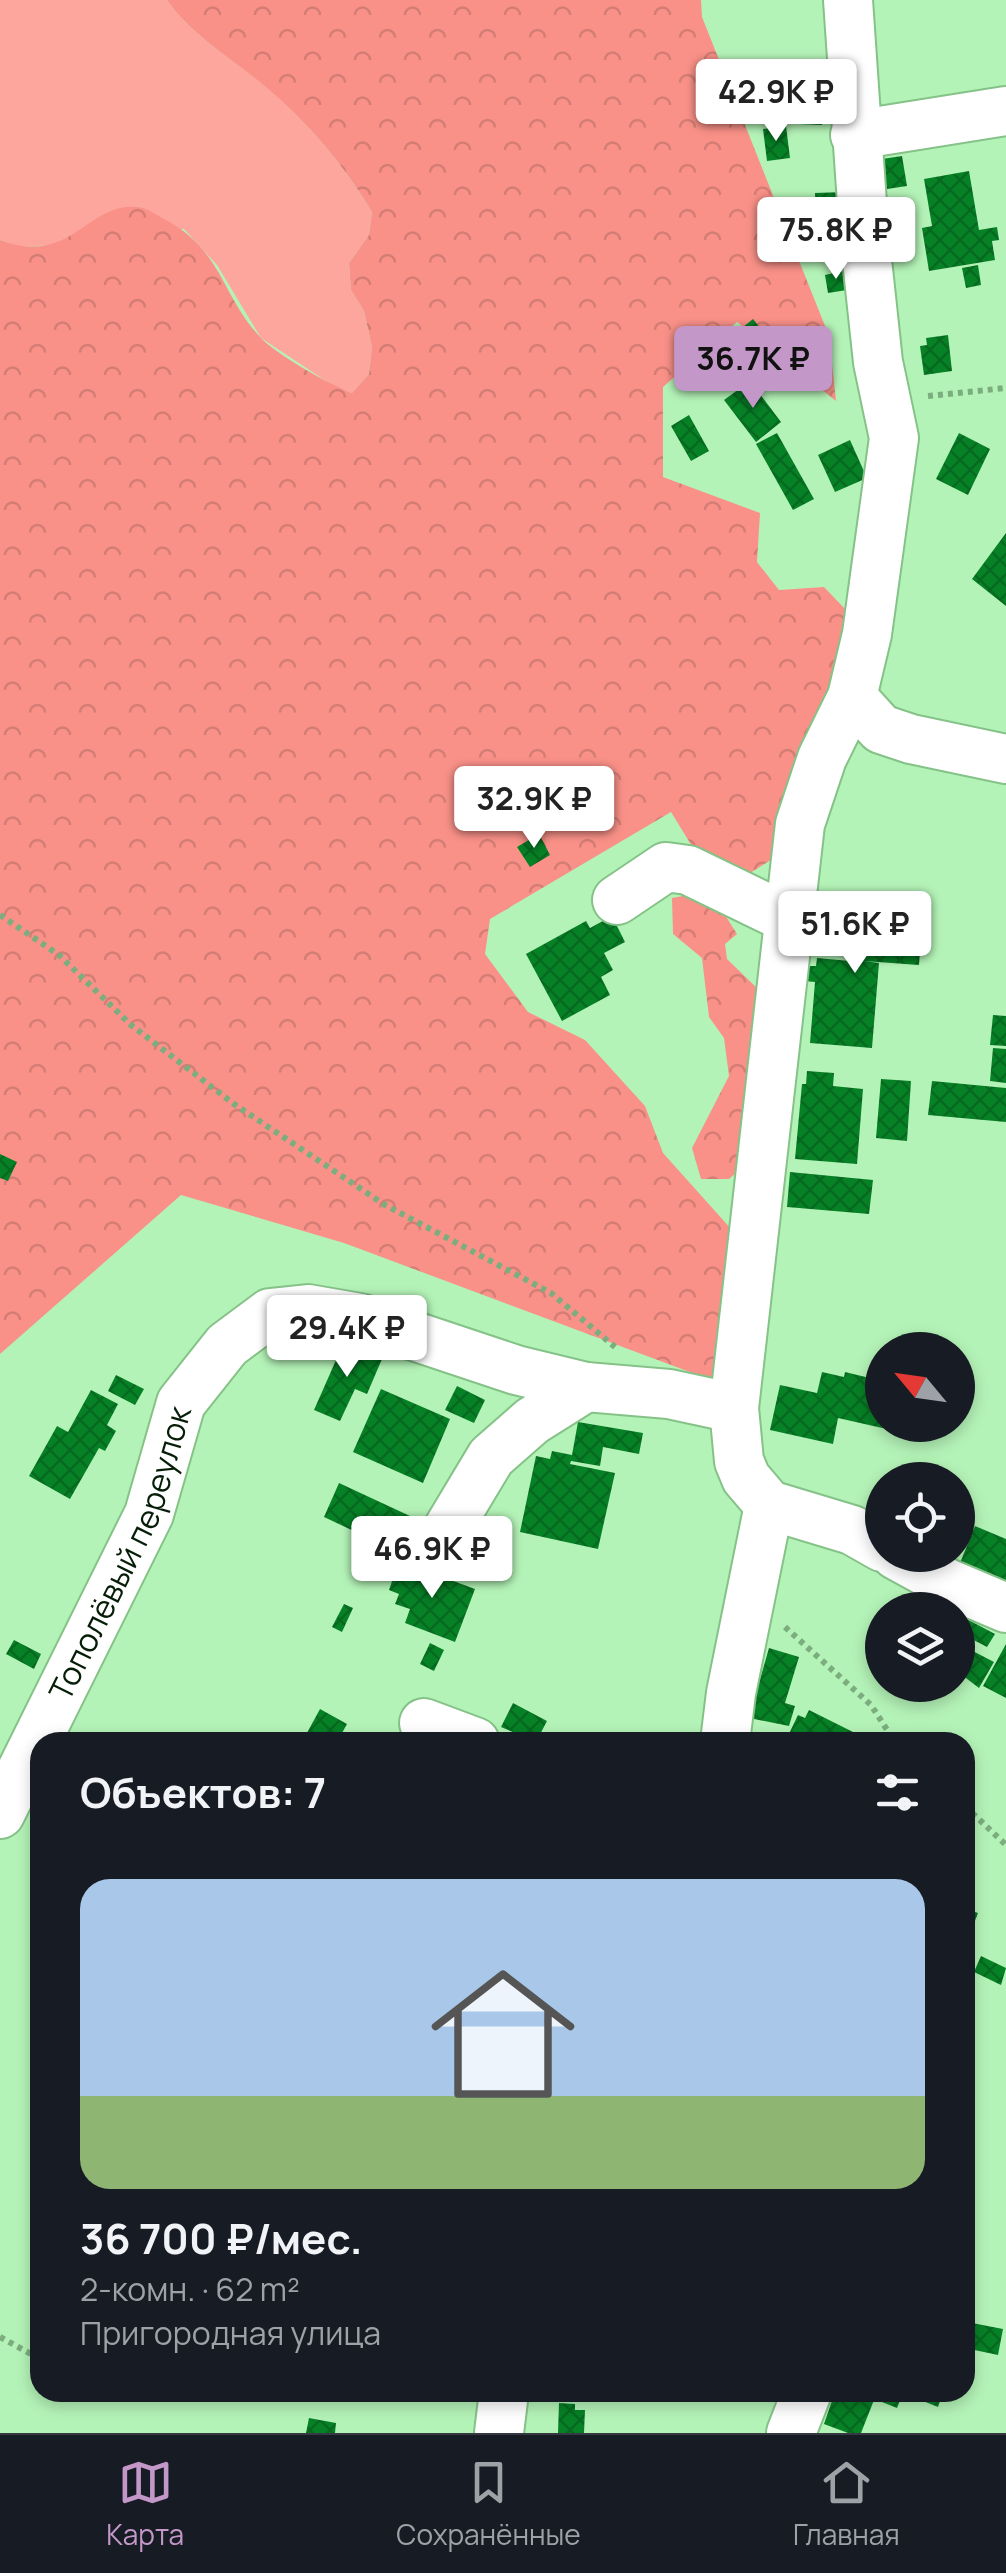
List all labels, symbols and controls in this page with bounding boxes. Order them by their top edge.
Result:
pin: 42.9K ₽ [684,59,868,144]
text: 42.9K ₽ [718,69,834,113]
pin: 75.8K ₽ [744,197,928,282]
text: 75.8K ₽ [779,207,893,251]
pin: 36.7K ₽ [661,326,845,411]
text: 36.7K ₽ [696,336,810,380]
pin: 32.9K ₽ [442,766,626,851]
text: 32.9K ₽ [476,776,592,820]
pin: 51.6K ₽ [763,891,947,976]
text: 51.6K ₽ [800,901,910,945]
pin: 29.4K ₽ [255,1295,439,1380]
text: 29.4K ₽ [289,1305,405,1349]
north arrow [865,1332,975,1442]
map controls [865,1332,975,1702]
street label: Тополёвый переулок [38,1400,201,1708]
button: locate [865,1462,975,1572]
pin: 46.9K ₽ [340,1516,524,1601]
text: 46.9K ₽ [373,1526,491,1570]
button: layers [865,1592,975,1702]
text: Объектов: 7 [80,1763,326,1821]
icon: filters [870,1765,925,1820]
icon: home [413,1944,593,2124]
text: 36 700 ₽/мес. [80,2209,362,2267]
text: 2-комн. · 62 m² [80,2267,300,2311]
text: Пригородная улица [80,2311,381,2355]
tab: Карта [106,2455,184,2553]
tab: Сохранённые [396,2455,581,2553]
tab: Главная [793,2455,900,2553]

